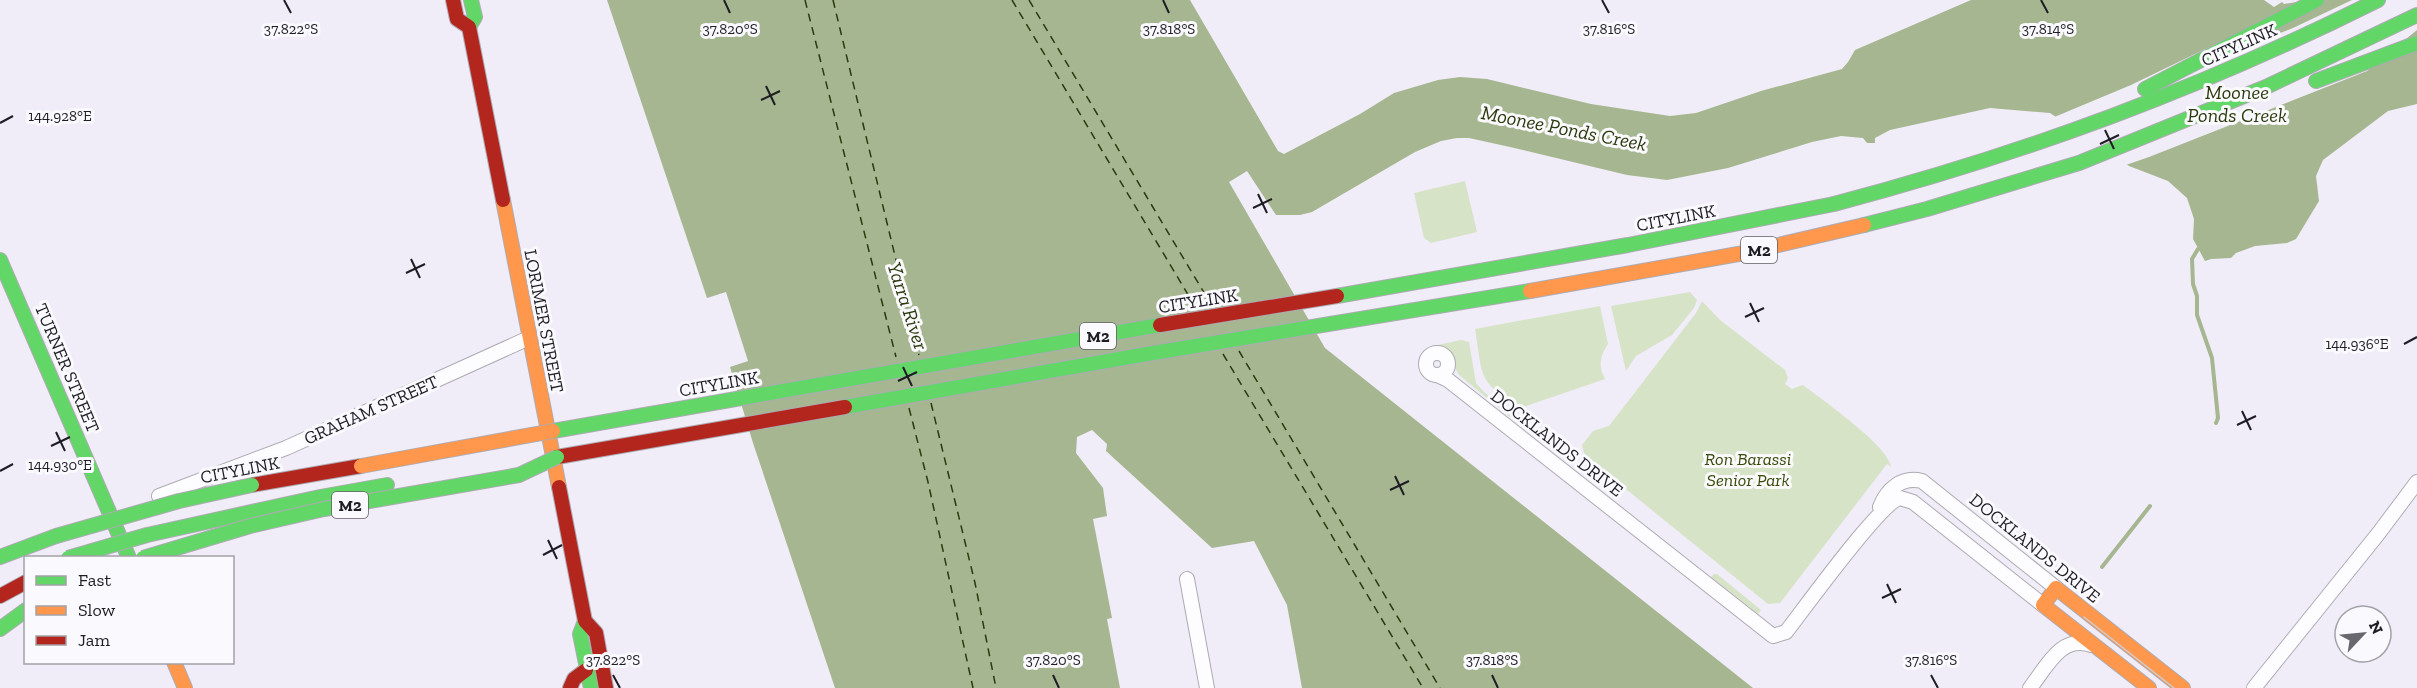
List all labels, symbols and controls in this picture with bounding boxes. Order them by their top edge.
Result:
street label: CITYLINK [2198,18,2280,71]
text: 37.822°S [264,20,318,38]
text: 37.820°S [702,20,758,38]
text: 37.818°S [1143,20,1195,38]
text: 37.816°S [1583,20,1635,38]
text: 37.814°S [2022,20,2074,38]
water label: Moonee Ponds Creek [2187,80,2287,127]
water label: Moonee Ponds Creek [1479,100,1649,156]
text: 144.928°E [28,107,92,125]
street label: CITYLINK [1635,199,1718,236]
road number: M2 [1741,237,1777,263]
street label: LORIMER STREET [519,248,569,394]
water label: Yarra River [883,259,933,353]
street label: CITYLINK [1157,284,1240,318]
street label: TURNER STREET [30,300,104,436]
road number: M2 [1080,323,1116,349]
text: 144.936°E [2325,335,2389,353]
street label: CITYLINK [678,366,761,402]
street label: GRAHAM STREET [300,371,442,449]
street label: DOCKLANDS DRIVE [1486,385,1628,501]
park label: Ron Barassi Senior Park [1705,448,1791,491]
street label: CITYLINK [199,451,282,488]
text: 144.930°E [28,456,92,474]
street label: DOCKLANDS DRIVE [1965,489,2105,607]
road number: M2 [332,492,368,518]
legend [24,556,234,664]
text: Fast [78,569,111,591]
text: Slow [78,599,115,621]
north arrow [2333,604,2393,664]
text: N [2365,618,2387,637]
text: Jam [78,629,110,651]
text: 37.822°S [586,651,640,669]
text: 37.820°S [1025,651,1081,669]
text: 37.818°S [1466,651,1518,669]
text: 37.816°S [1905,651,1957,669]

